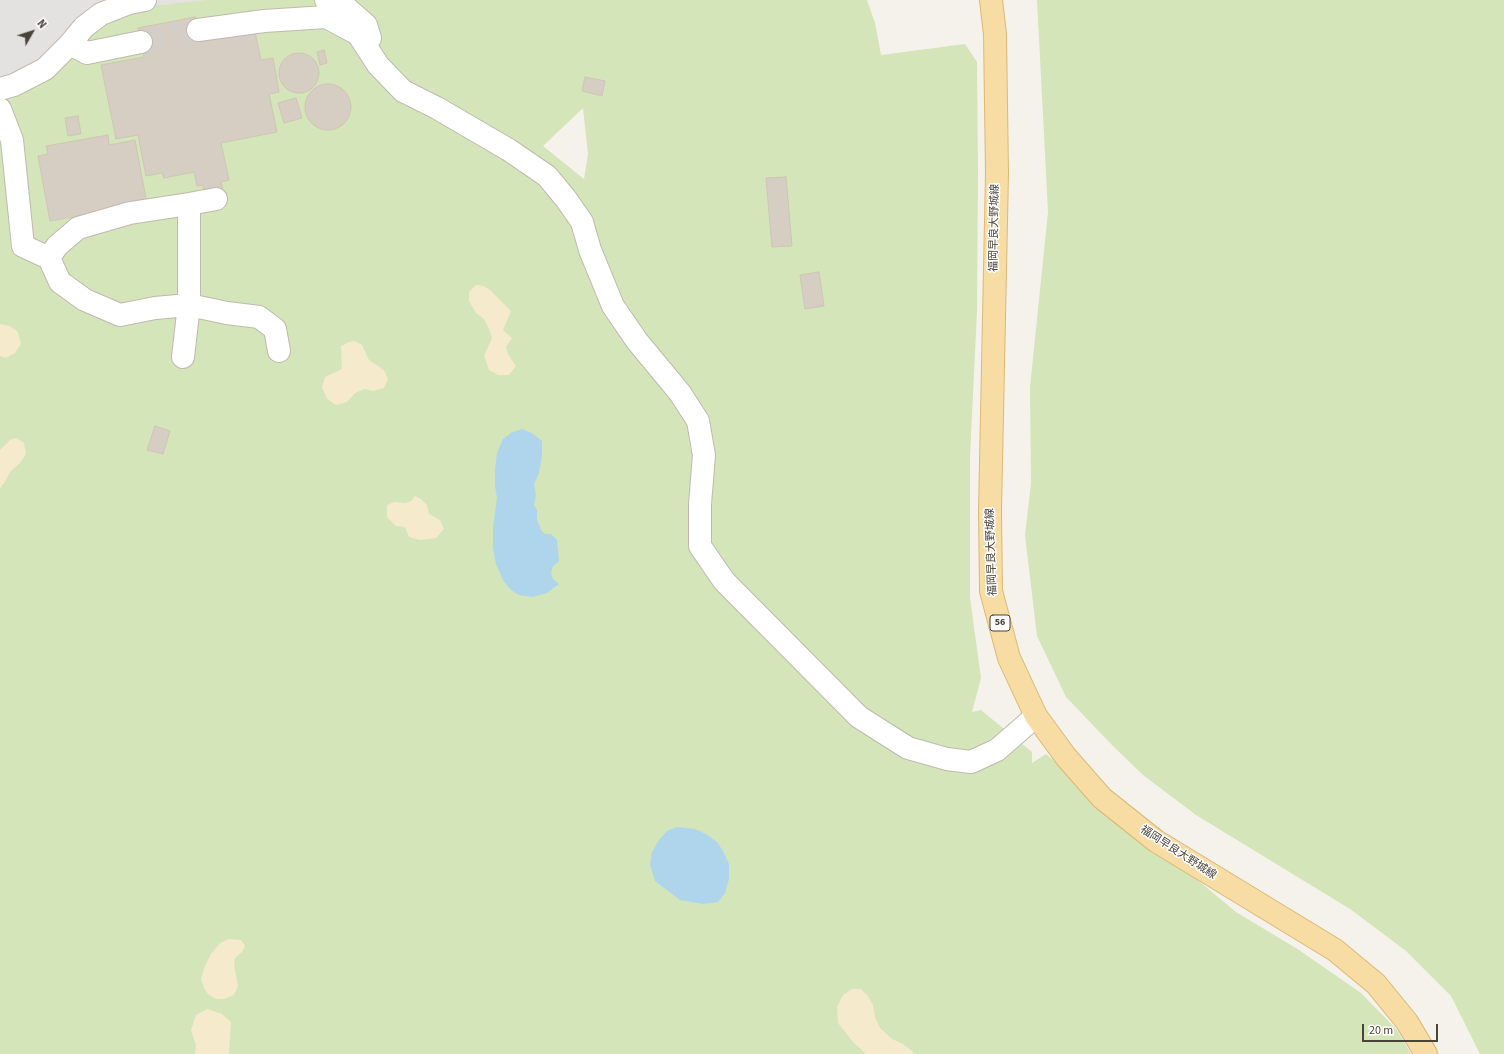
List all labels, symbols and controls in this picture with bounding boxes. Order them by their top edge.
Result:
north arrow [12,12,52,52]
text: N [34,17,50,32]
street label: 福岡早良大野城線 [988,184,1002,272]
street label: 福岡早良大野城線 [984,508,1000,596]
road number: 56 [990,615,1010,631]
street label: 福岡早良大野城線 [1138,824,1218,882]
scale bar [1364,1016,1440,1042]
text: 20 m [1369,1022,1393,1039]

